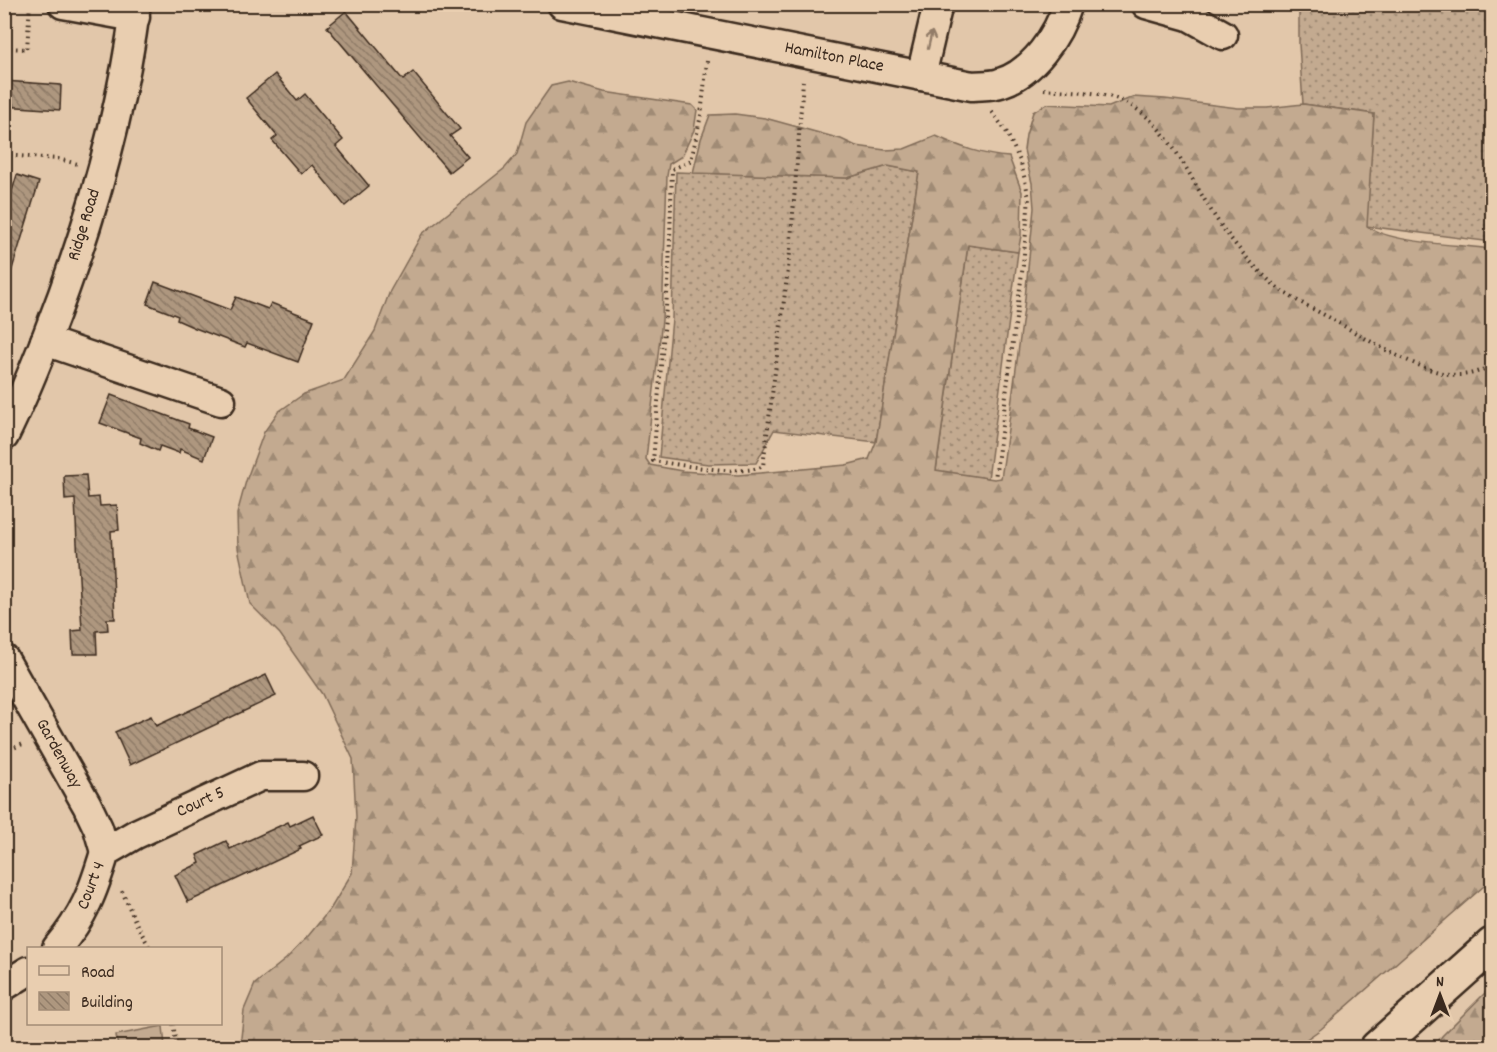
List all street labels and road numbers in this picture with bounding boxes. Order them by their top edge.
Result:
street label: Hamilton Place [782,36,886,80]
street label: Ridge Road [62,186,108,264]
street label: Gardenway [29,715,88,794]
street label: Court 5 [173,781,229,825]
street label: Court 4 [71,858,113,914]

